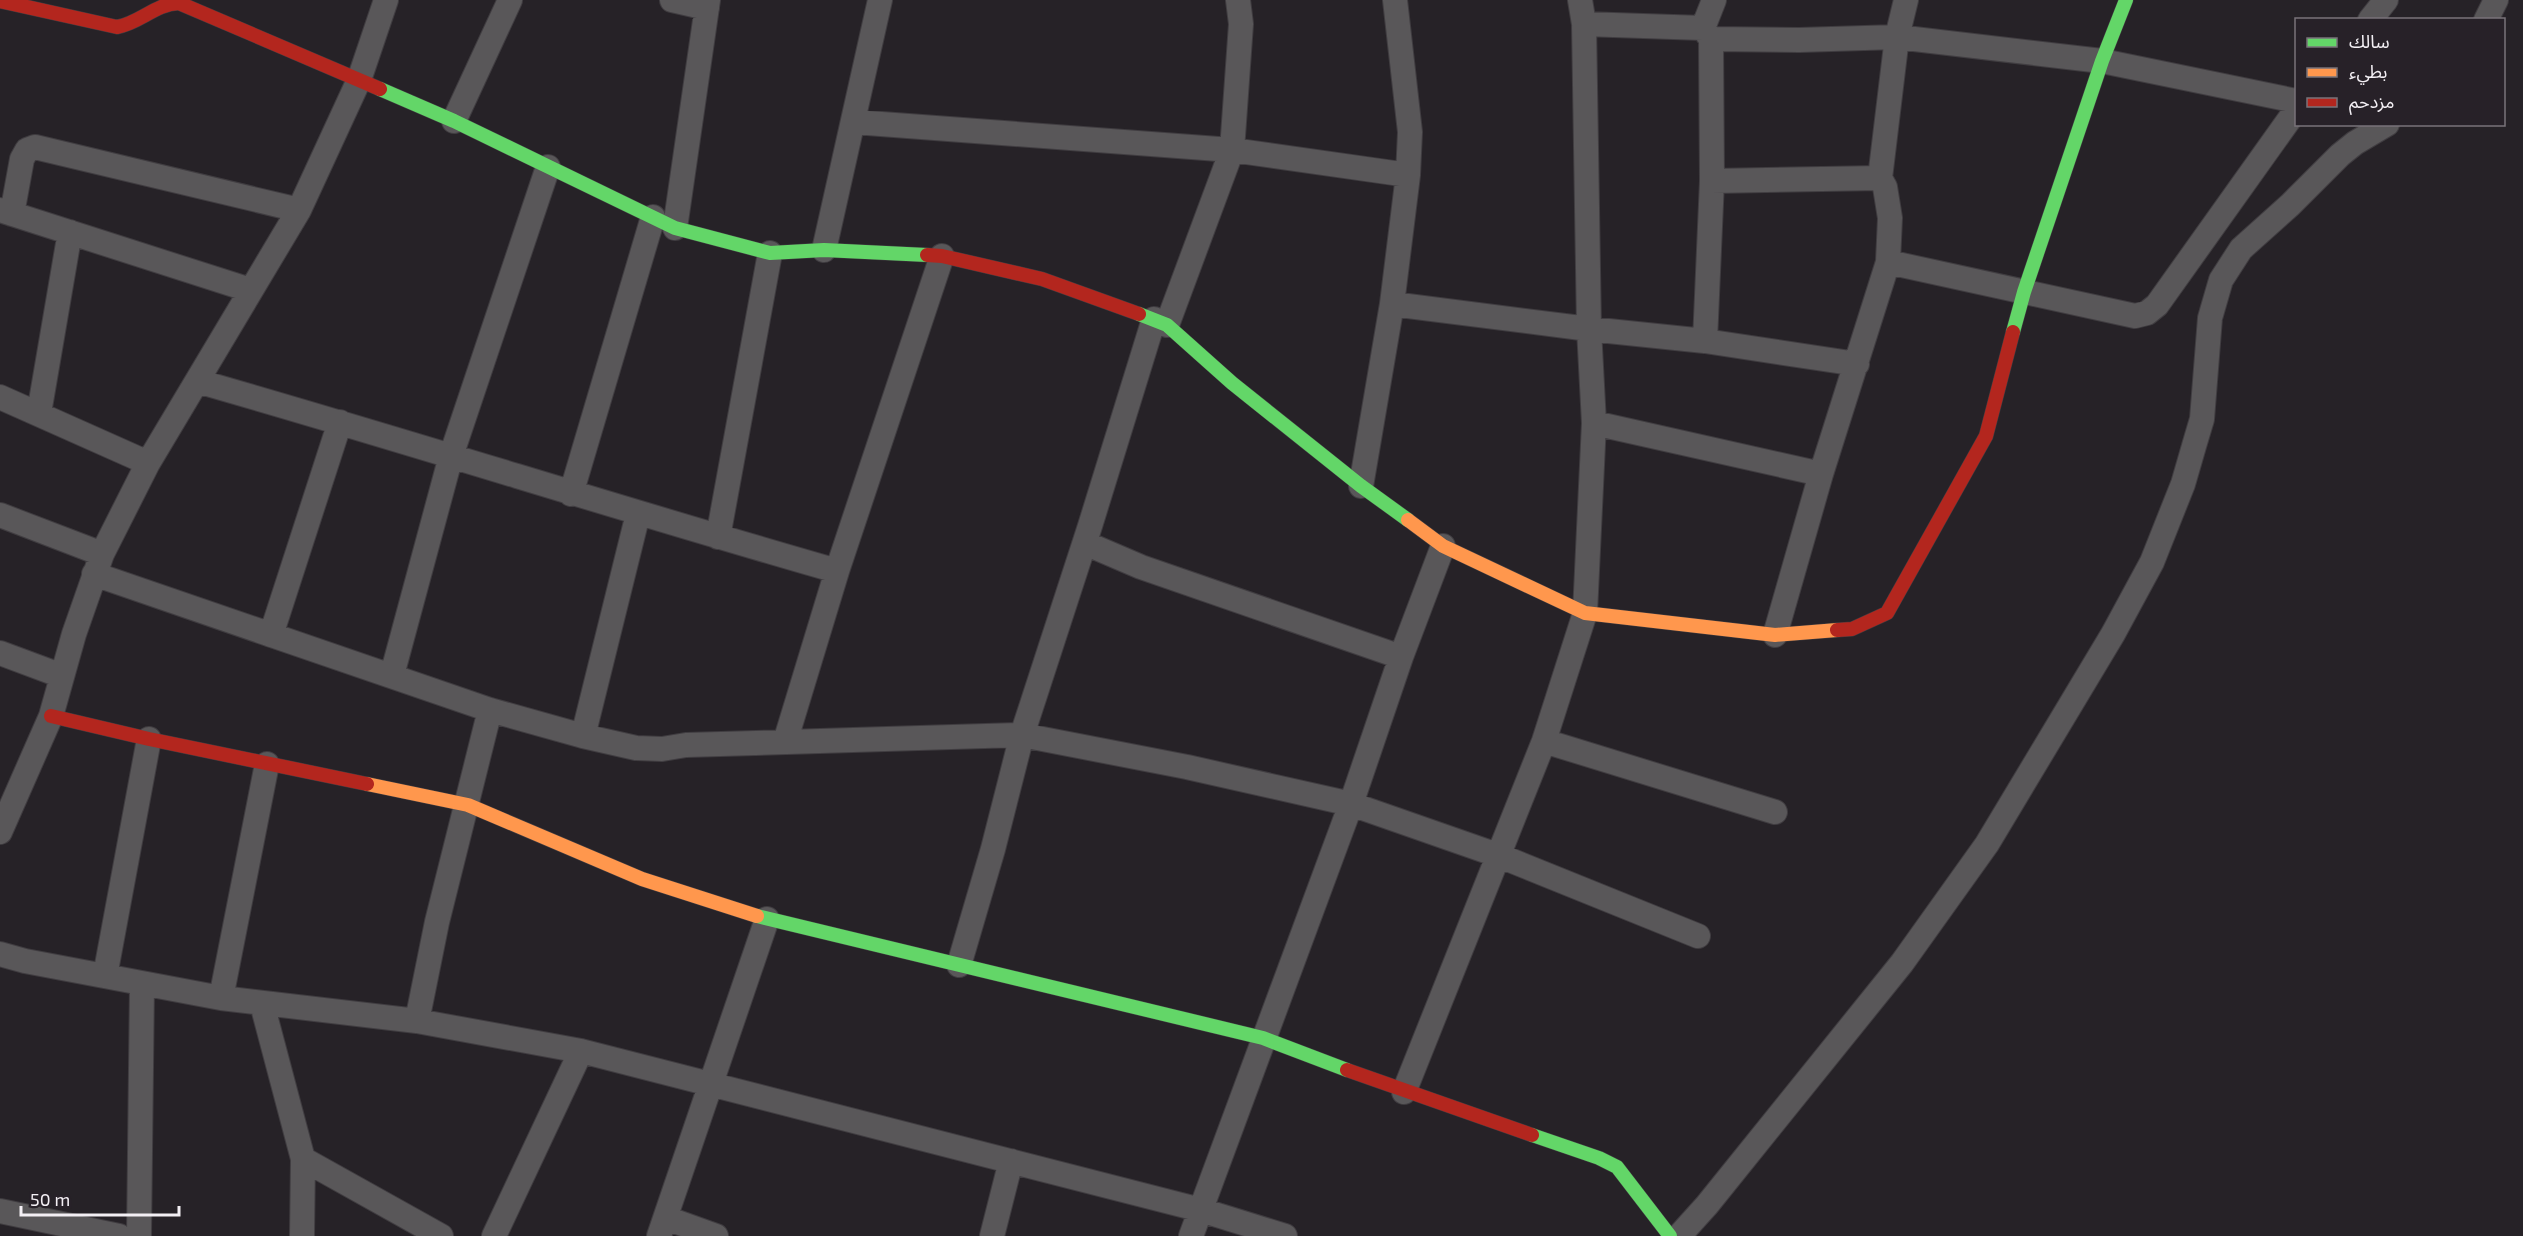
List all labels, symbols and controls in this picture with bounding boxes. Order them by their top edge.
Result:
legend [2295,18,2505,126]
text: سالك [2349,30,2390,52]
text: بطيء [2349,60,2387,85]
text: مزدحم [2349,90,2394,115]
scale bar [21,1179,178,1217]
text: 50 m [30,1188,70,1210]

